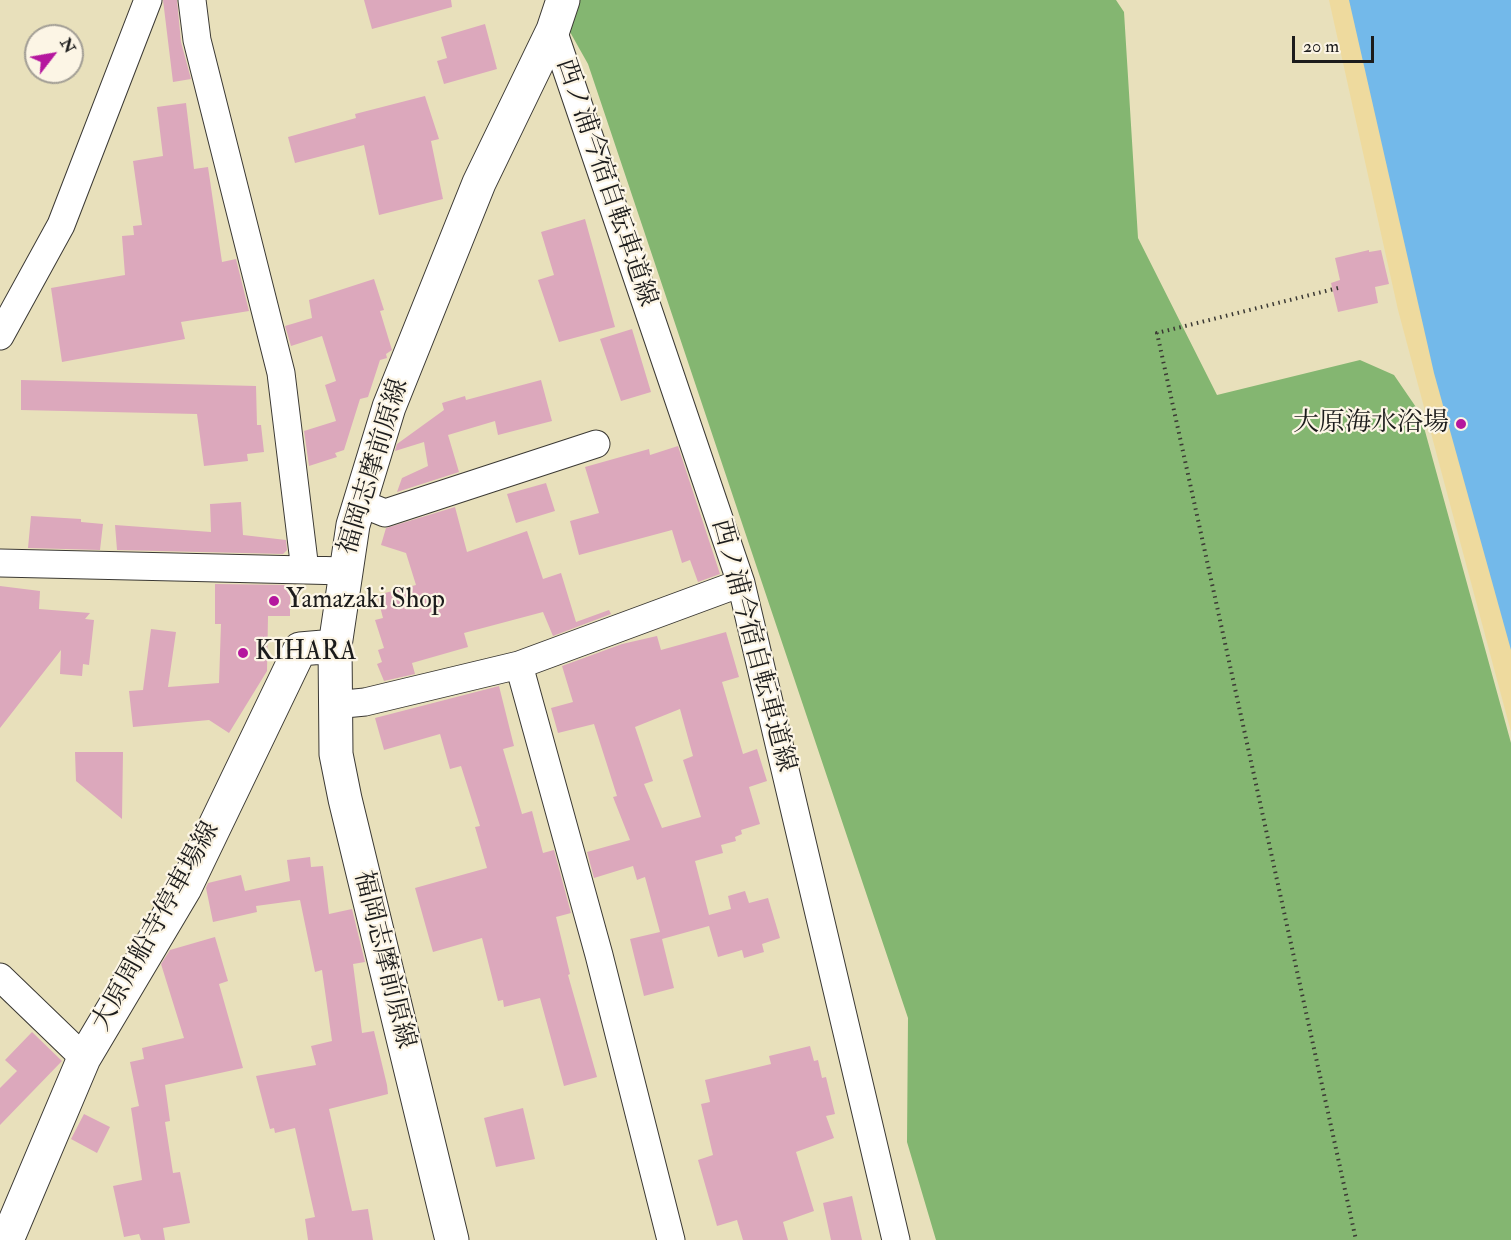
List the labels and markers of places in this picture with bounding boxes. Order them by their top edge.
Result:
place label: 大原海水浴場 [1293,408,1449,440]
marker: 大原海水浴場 [1454,417,1468,431]
place label: Yamazaki Shop [286,585,445,617]
marker: Yamazaki Shop [267,594,281,608]
place label: KIHARA [255,637,357,669]
marker: KIHARA [236,646,250,660]

